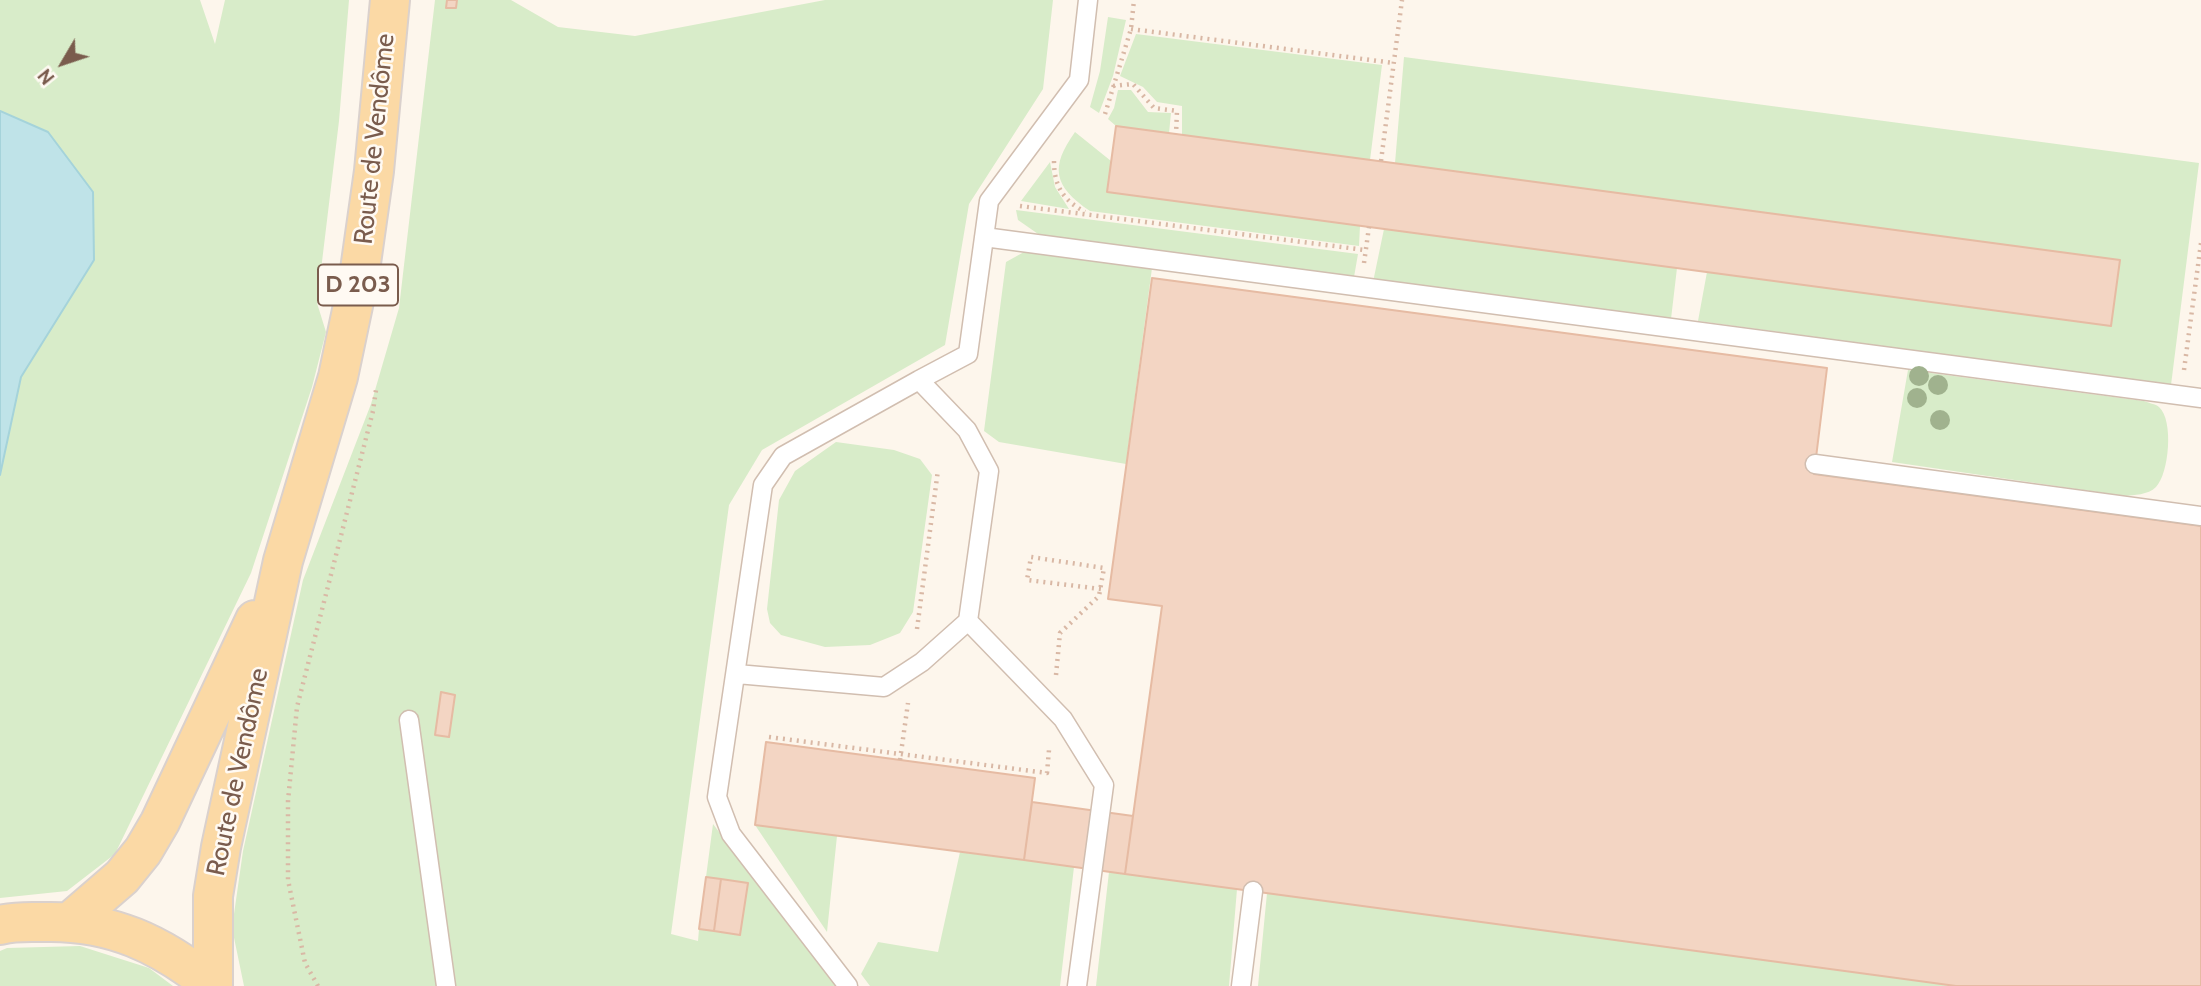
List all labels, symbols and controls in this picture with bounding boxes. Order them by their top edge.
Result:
north arrow [28,28,98,98]
street label: Route de Vendôme [348,32,402,246]
text: N [33,64,59,89]
road number: D 203 [318,264,398,306]
street label: Route de Vendôme [201,665,275,879]

